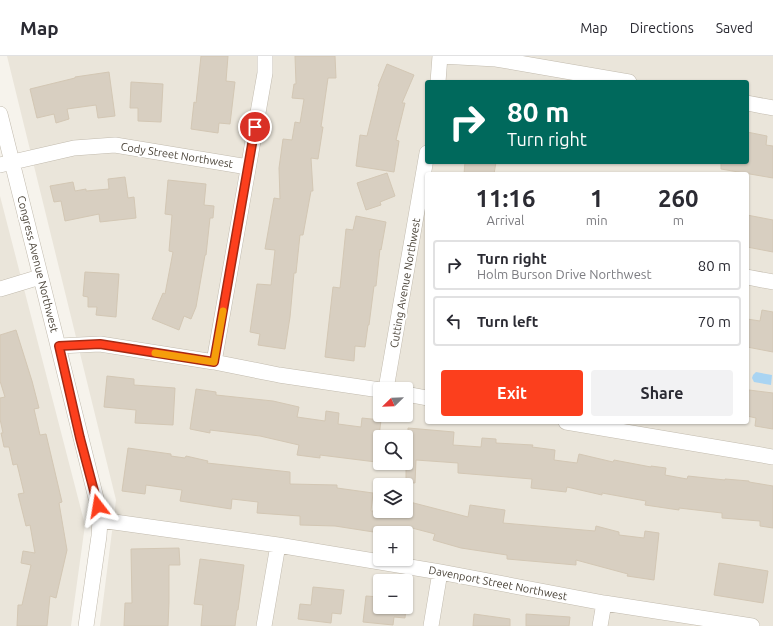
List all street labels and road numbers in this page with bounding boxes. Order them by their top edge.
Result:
street label: Cody Street Northwest [120,140,235,170]
street label: Congress Avenue Northwest [15,194,61,334]
street label: Cutting Avenue Northwest [388,216,422,349]
street label: Davenport Street Northwest [428,564,569,602]

